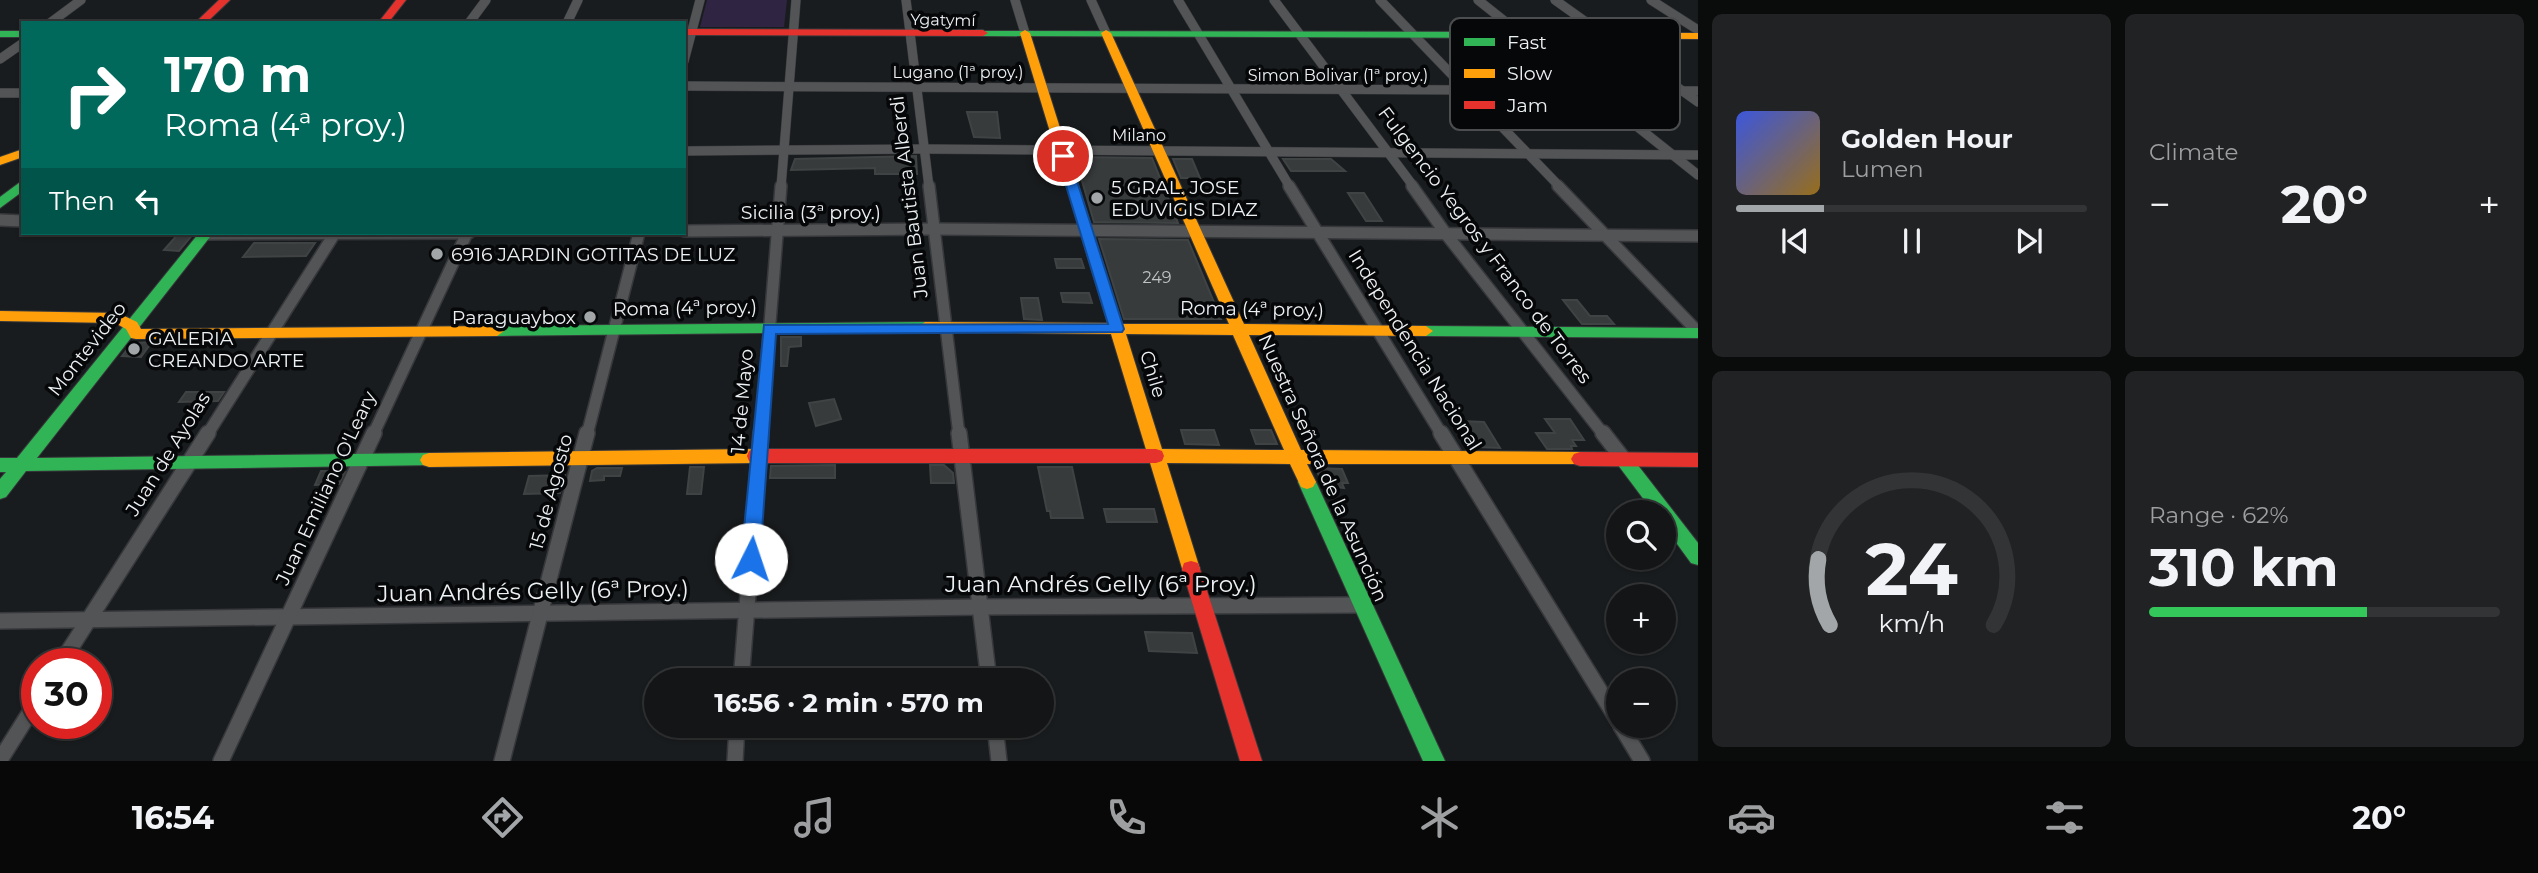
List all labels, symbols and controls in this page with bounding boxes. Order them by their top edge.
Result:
street label: Ygatymí [910,10,977,30]
legend [1450,18,1680,130]
text: Fast [1507,31,1547,54]
text: 170 m [164,45,311,104]
icon: right [49,49,140,140]
text: Slow [1507,62,1552,85]
street label: Lugano (1ª proy.) [893,63,1023,82]
street label: Simon Bolivar (1ª proy.) [1248,66,1428,85]
street label: Juan Bautista Alberdi [885,94,933,300]
text: Jam [1506,94,1548,117]
street label: Fulgencio Yegros y Franco de Torres [1373,102,1597,388]
text: Roma (4ª proy.) [164,105,407,144]
text: Golden Hour [1841,123,2013,155]
pin [1033,126,1093,186]
street label: Milano [1112,126,1166,145]
icon: arrive [1044,137,1082,175]
text: Climate [2149,138,2238,166]
text: Lumen [1841,155,1924,183]
text: 20° [2281,173,2368,236]
place label: 5 GRAL. JOSE EDUVIGIS DIAZ [1111,176,1258,221]
text: − [2149,181,2171,228]
text: + [2478,181,2500,228]
icon: left [129,182,167,220]
text: Then [49,185,115,217]
marker: 5 GRAL. JOSE EDUVIGIS DIAZ [1089,190,1105,206]
street label: Sicilia (3ª proy.) [741,201,881,224]
icon: previous [1776,222,1814,260]
icon: pause [1893,222,1931,260]
icon: next [2010,222,2048,260]
place label: 6916 JARDIN GOTITAS DE LUZ [451,243,735,266]
street label: Independencia Nacional [1344,245,1486,455]
marker: 6916 JARDIN GOTITAS DE LUZ [429,246,445,262]
house number: 249 [1143,268,1171,287]
street label: Roma (4ª proy.) [613,295,757,321]
street label: Roma (4ª proy.) [1180,296,1324,322]
street label: Montevideo [43,297,131,401]
place label: Paraguaybox [452,306,576,329]
marker: Paraguaybox [582,309,598,325]
place label: GALERIA CREANDO ARTE [148,327,304,372]
street label: Nuestra Señora de la Asunción [1253,331,1393,605]
marker: GALERIA CREANDO ARTE [126,341,142,357]
street label: 14 de Mayo [726,348,758,454]
street label: Chile [1135,348,1171,400]
street label: Juan Emiliano O'Leary [271,387,381,589]
street label: Juan de Ayolas [120,388,215,521]
street label: 15 de Agosto [525,432,578,552]
map controls [1606,500,1676,738]
button: search [1606,500,1676,570]
text: Range · 62% [2149,501,2289,529]
position arrow [714,522,788,596]
text: 24 [1865,525,1958,613]
text: 310 km [2149,536,2339,599]
street label: Juan Andrés Gelly (6ª Proy.) [944,570,1257,598]
street label: Juan Andrés Gelly (6ª Proy.) [376,574,689,608]
button: + [1606,584,1676,654]
text: km/h [1878,608,1945,638]
speed limit sign: 30 [21,648,112,739]
button: − [1606,668,1676,738]
text: 16:56 · 2 min · 570 m [714,687,984,719]
icon: directions [478,793,527,842]
icon: music [790,793,839,842]
icon: phone [1102,793,1151,842]
icon: climate [1415,793,1464,842]
icon: car [1727,793,1776,842]
icon: filters [2040,793,2089,842]
text: 16:54 [132,798,214,837]
text: 20° [2352,798,2406,837]

